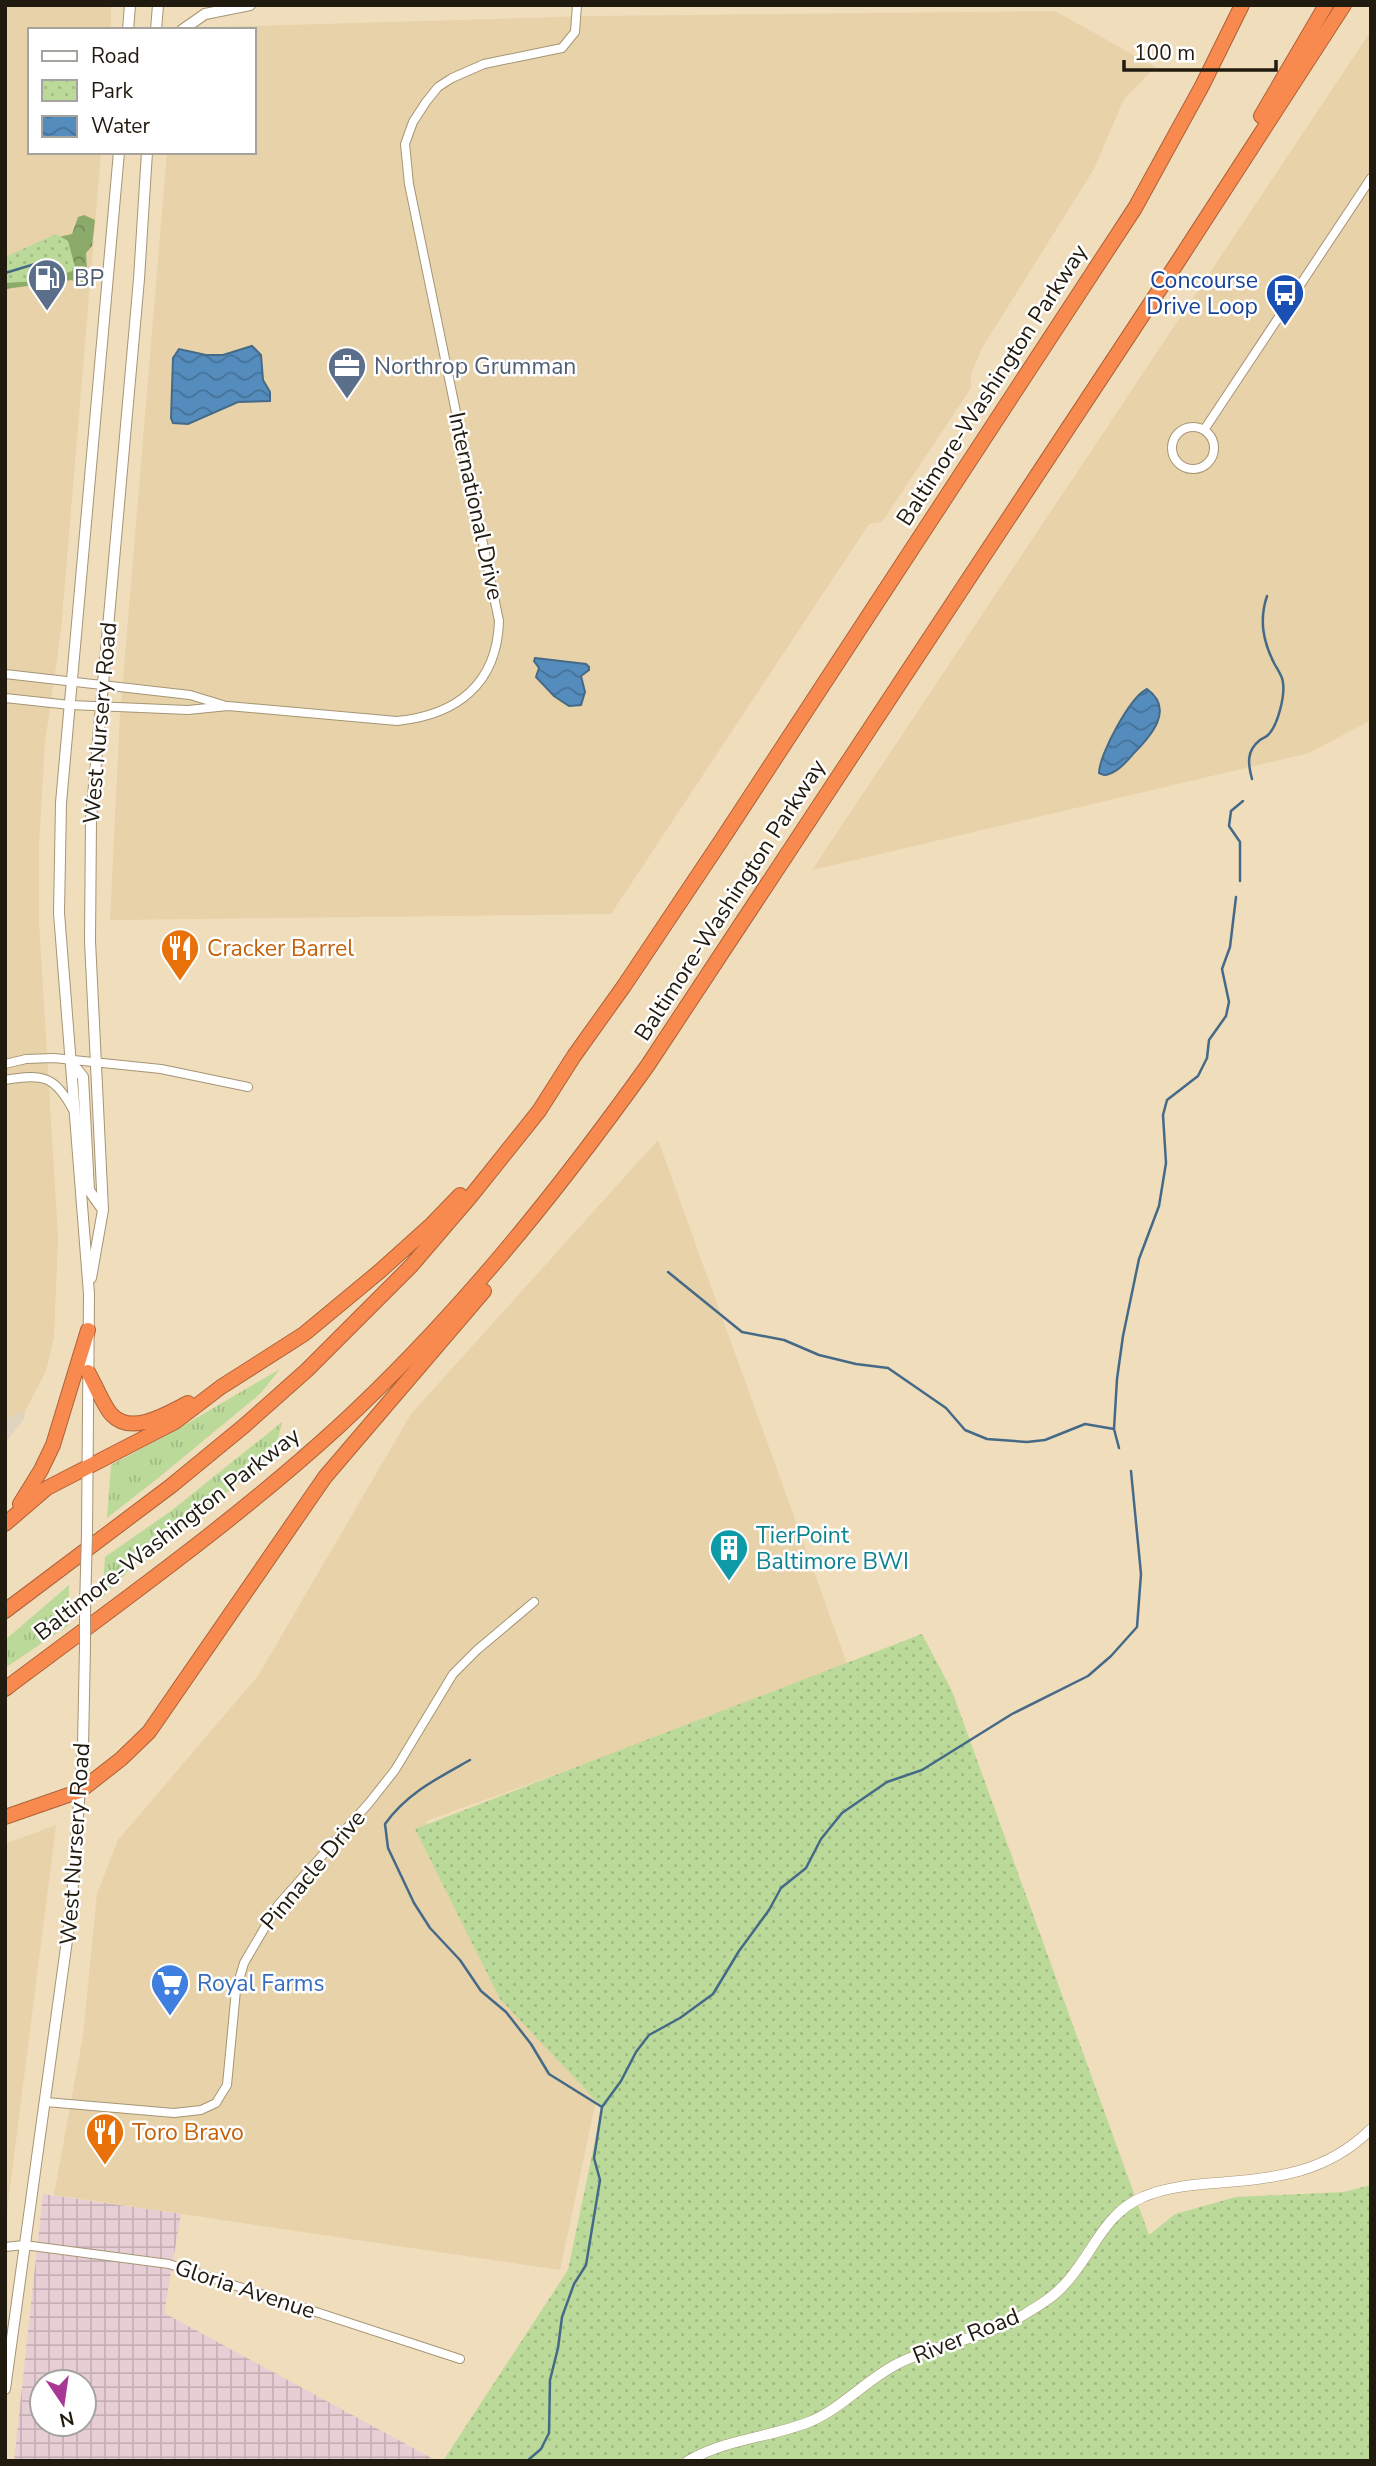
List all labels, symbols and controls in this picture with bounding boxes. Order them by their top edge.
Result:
legend [28,28,256,154]
scale bar [1124,28,1276,72]
text: 100 m [1134,39,1195,67]
text: Road [91,42,140,70]
text: Park [91,77,133,105]
text: Water [91,112,150,140]
street label: Baltimore-Washington Parkway [889,238,1095,532]
fuel station icon: BP [26,257,68,312]
place label: BP [74,263,104,294]
place label: Concourse Drive Loop [1146,265,1258,322]
bus stop icon: Concourse Drive Loop [1264,272,1306,327]
office icon: Northrop Grumman [326,345,368,400]
place label: Northrop Grumman [374,351,576,382]
street label: International Drive [441,409,511,603]
street label: West Nursery Road [76,621,124,825]
street label: Baltimore-Washington Parkway [627,753,833,1047]
restaurant icon: Cracker Barrel [159,927,201,982]
place label: Cracker Barrel [207,933,354,964]
street label: Baltimore-Washington Parkway [27,1420,307,1648]
place label: TierPoint Baltimore BWI [756,1520,909,1577]
building icon: TierPoint Baltimore BWI [708,1527,750,1582]
street label: West Nursery Road [52,1742,98,1946]
street label: Pinnacle Drive [253,1803,373,1937]
supermarket icon: Royal Farms [149,1962,191,2017]
place label: Royal Farms [197,1968,325,1999]
restaurant icon: Toro Bravo [84,2111,126,2166]
place label: Toro Bravo [132,2117,244,2148]
street label: Gloria Avenue [171,2252,319,2326]
street label: River Road [908,2301,1024,2371]
north arrow [28,2368,98,2438]
text: N [57,2404,76,2433]

